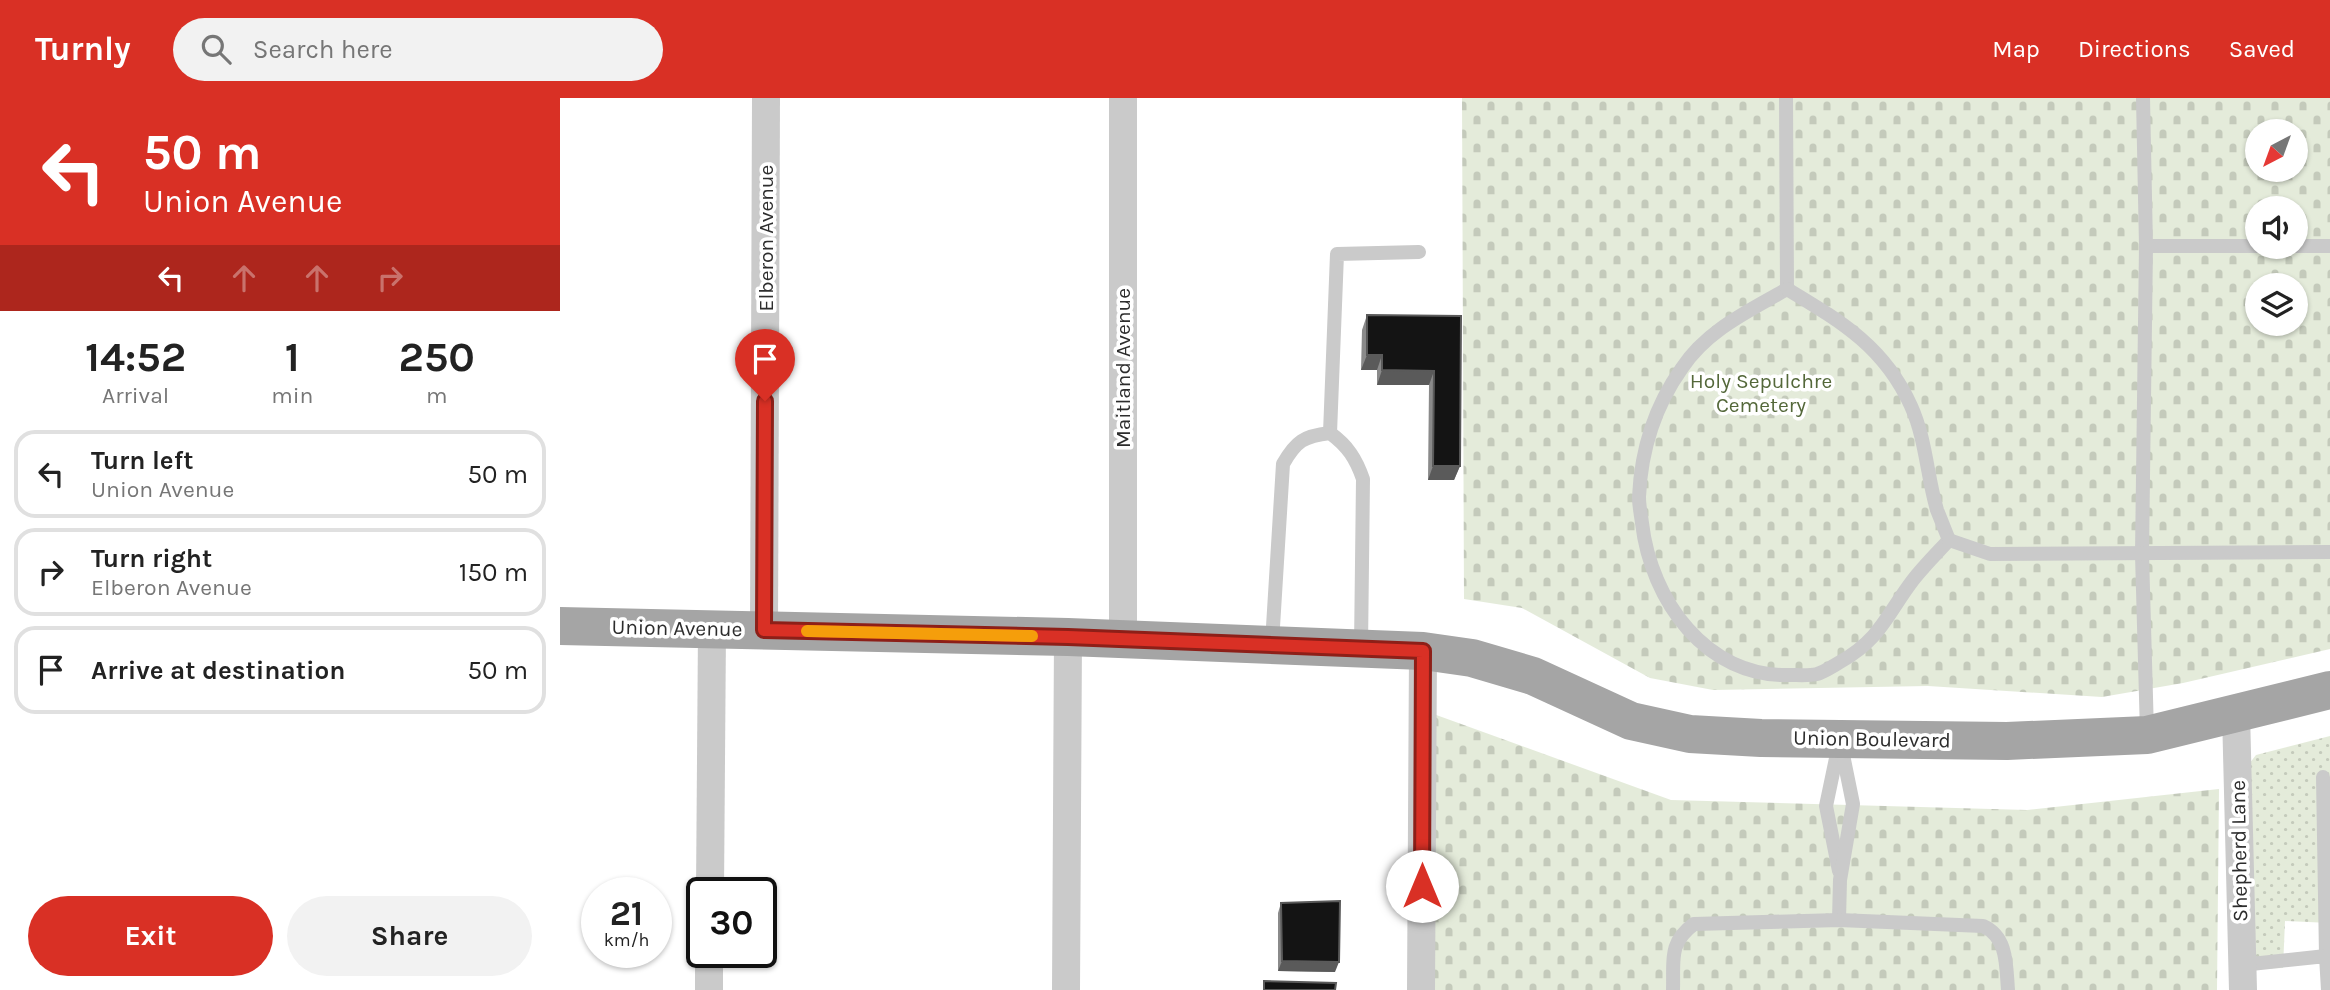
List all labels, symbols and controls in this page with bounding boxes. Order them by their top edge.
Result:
search box [173,18,663,81]
text: Turnly [35,30,131,68]
icon: search [197,30,235,68]
text: Search here [253,34,393,65]
text: Map [1992,35,2040,63]
text: Directions [2078,35,2191,63]
text: Saved [2229,35,2295,63]
north arrow [2245,119,2308,182]
map controls [2245,119,2308,336]
text: 50 m [143,124,261,181]
icon: left [28,126,119,217]
street label: Elberon Avenue [754,165,778,311]
text: Union Avenue [143,183,342,220]
button: sound [2245,196,2308,259]
icon: left [152,259,190,297]
icon: ahead [225,259,263,297]
icon: ahead [298,259,336,297]
icon: right [371,259,409,297]
button: layers [2245,273,2308,336]
street label: Maitland Avenue [1111,288,1135,448]
pin [735,329,795,401]
text: 14:52 [85,332,186,382]
text: 1 [285,332,300,382]
text: 250 [399,332,475,382]
icon: arrive [746,340,784,378]
park label: Holy Sepulchre Cemetery [1690,369,1832,417]
text: Arrival [102,382,169,409]
text: min [271,382,313,409]
text: m [426,382,447,409]
text: Turn left [91,445,193,476]
icon: left [32,455,70,493]
text: 50 m [467,459,528,490]
text: Union Avenue [91,476,234,503]
text: Turn right [91,543,212,574]
icon: right [32,553,70,591]
text: 150 m [459,557,528,588]
text: Elberon Avenue [91,574,252,601]
street label: Union Avenue [611,615,743,641]
icon: arrive [32,651,70,689]
text: Arrive at destination [91,655,345,686]
text: 50 m [467,655,528,686]
street label: Union Boulevard [1793,726,1951,752]
street label: Shepherd Lane [2226,780,2252,922]
position arrow [1385,849,1459,923]
speed limit sign: 30 [686,877,777,968]
text: 21 [610,893,643,934]
button: Exit [28,896,273,976]
button: Share [287,896,532,976]
text: km/h [604,929,649,951]

